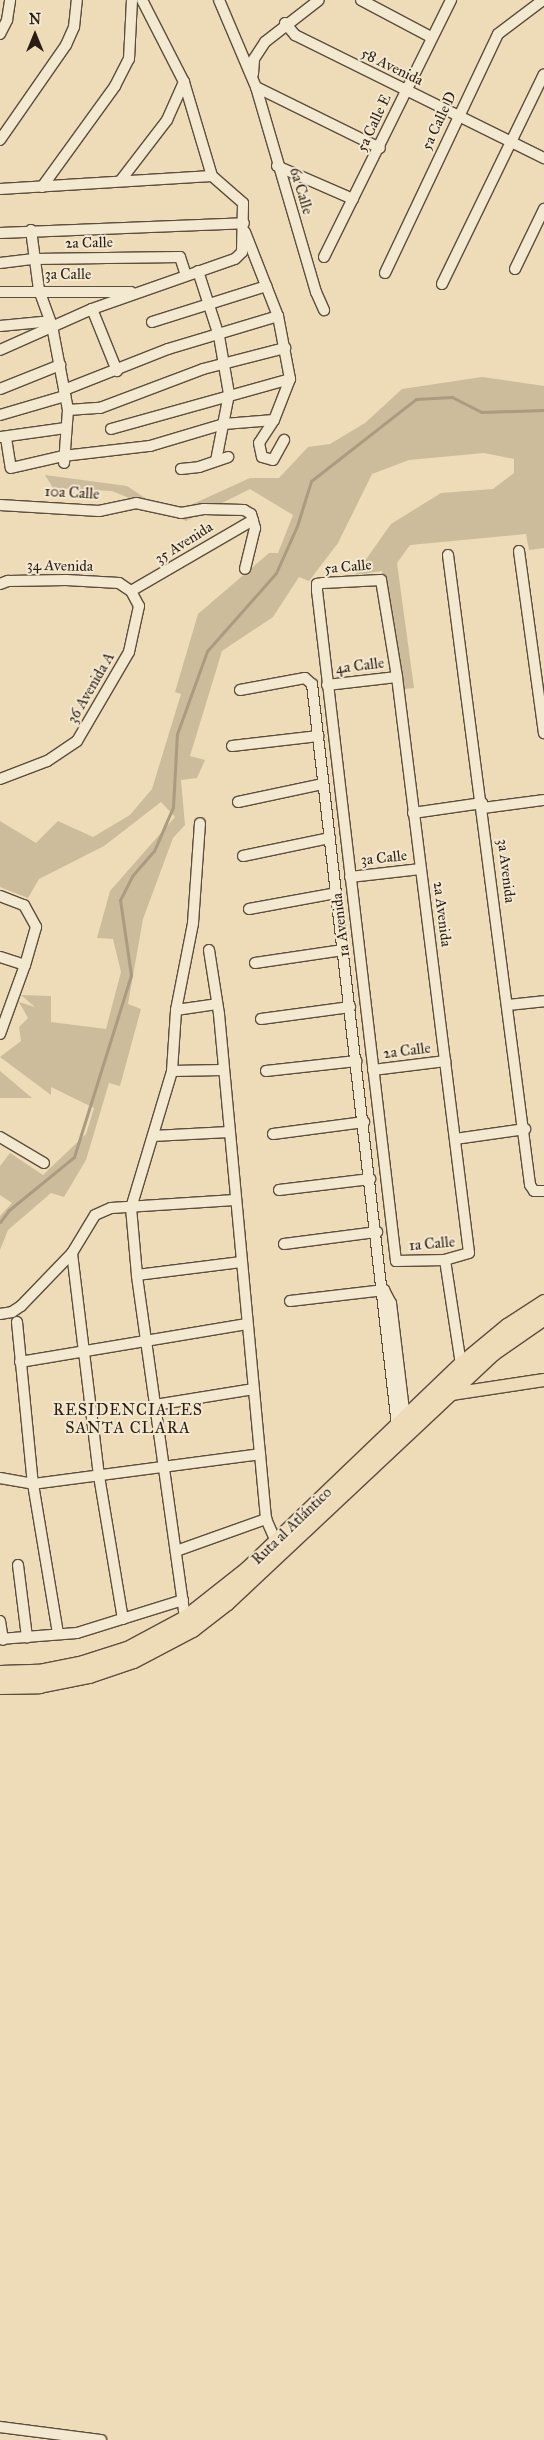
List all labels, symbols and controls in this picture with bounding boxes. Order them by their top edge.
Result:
north arrow [10,10,60,60]
text: N [29,11,41,28]
street label: 58 Avenida [358,44,426,90]
street label: 5a Calle D [418,89,460,153]
street label: 5a Calle E [353,91,395,155]
street label: 6a Calle [285,165,317,217]
street label: 2a Calle [65,234,113,252]
street label: 3a Calle [45,266,91,284]
street label: 10a Calle [44,483,100,503]
street label: 35 Avenida [152,518,216,568]
street label: 34 Avenida [27,556,93,576]
street label: 5a Calle [324,556,372,578]
street label: 36 Avenida A [63,649,119,727]
street label: 4a Calle [335,654,385,678]
street label: 3a Avenida [493,838,519,904]
street label: 3a Calle [360,847,408,869]
street label: 2a Avenida [429,880,455,948]
street label: 1a Avenida [328,892,354,958]
street label: 2a Calle [382,1039,432,1063]
street label: 1a Calle [408,1233,456,1255]
district label: RESIDENCIALES SANTA CLARA [51,1400,205,1438]
street label: Ruta al Atlántico [248,1483,336,1569]

